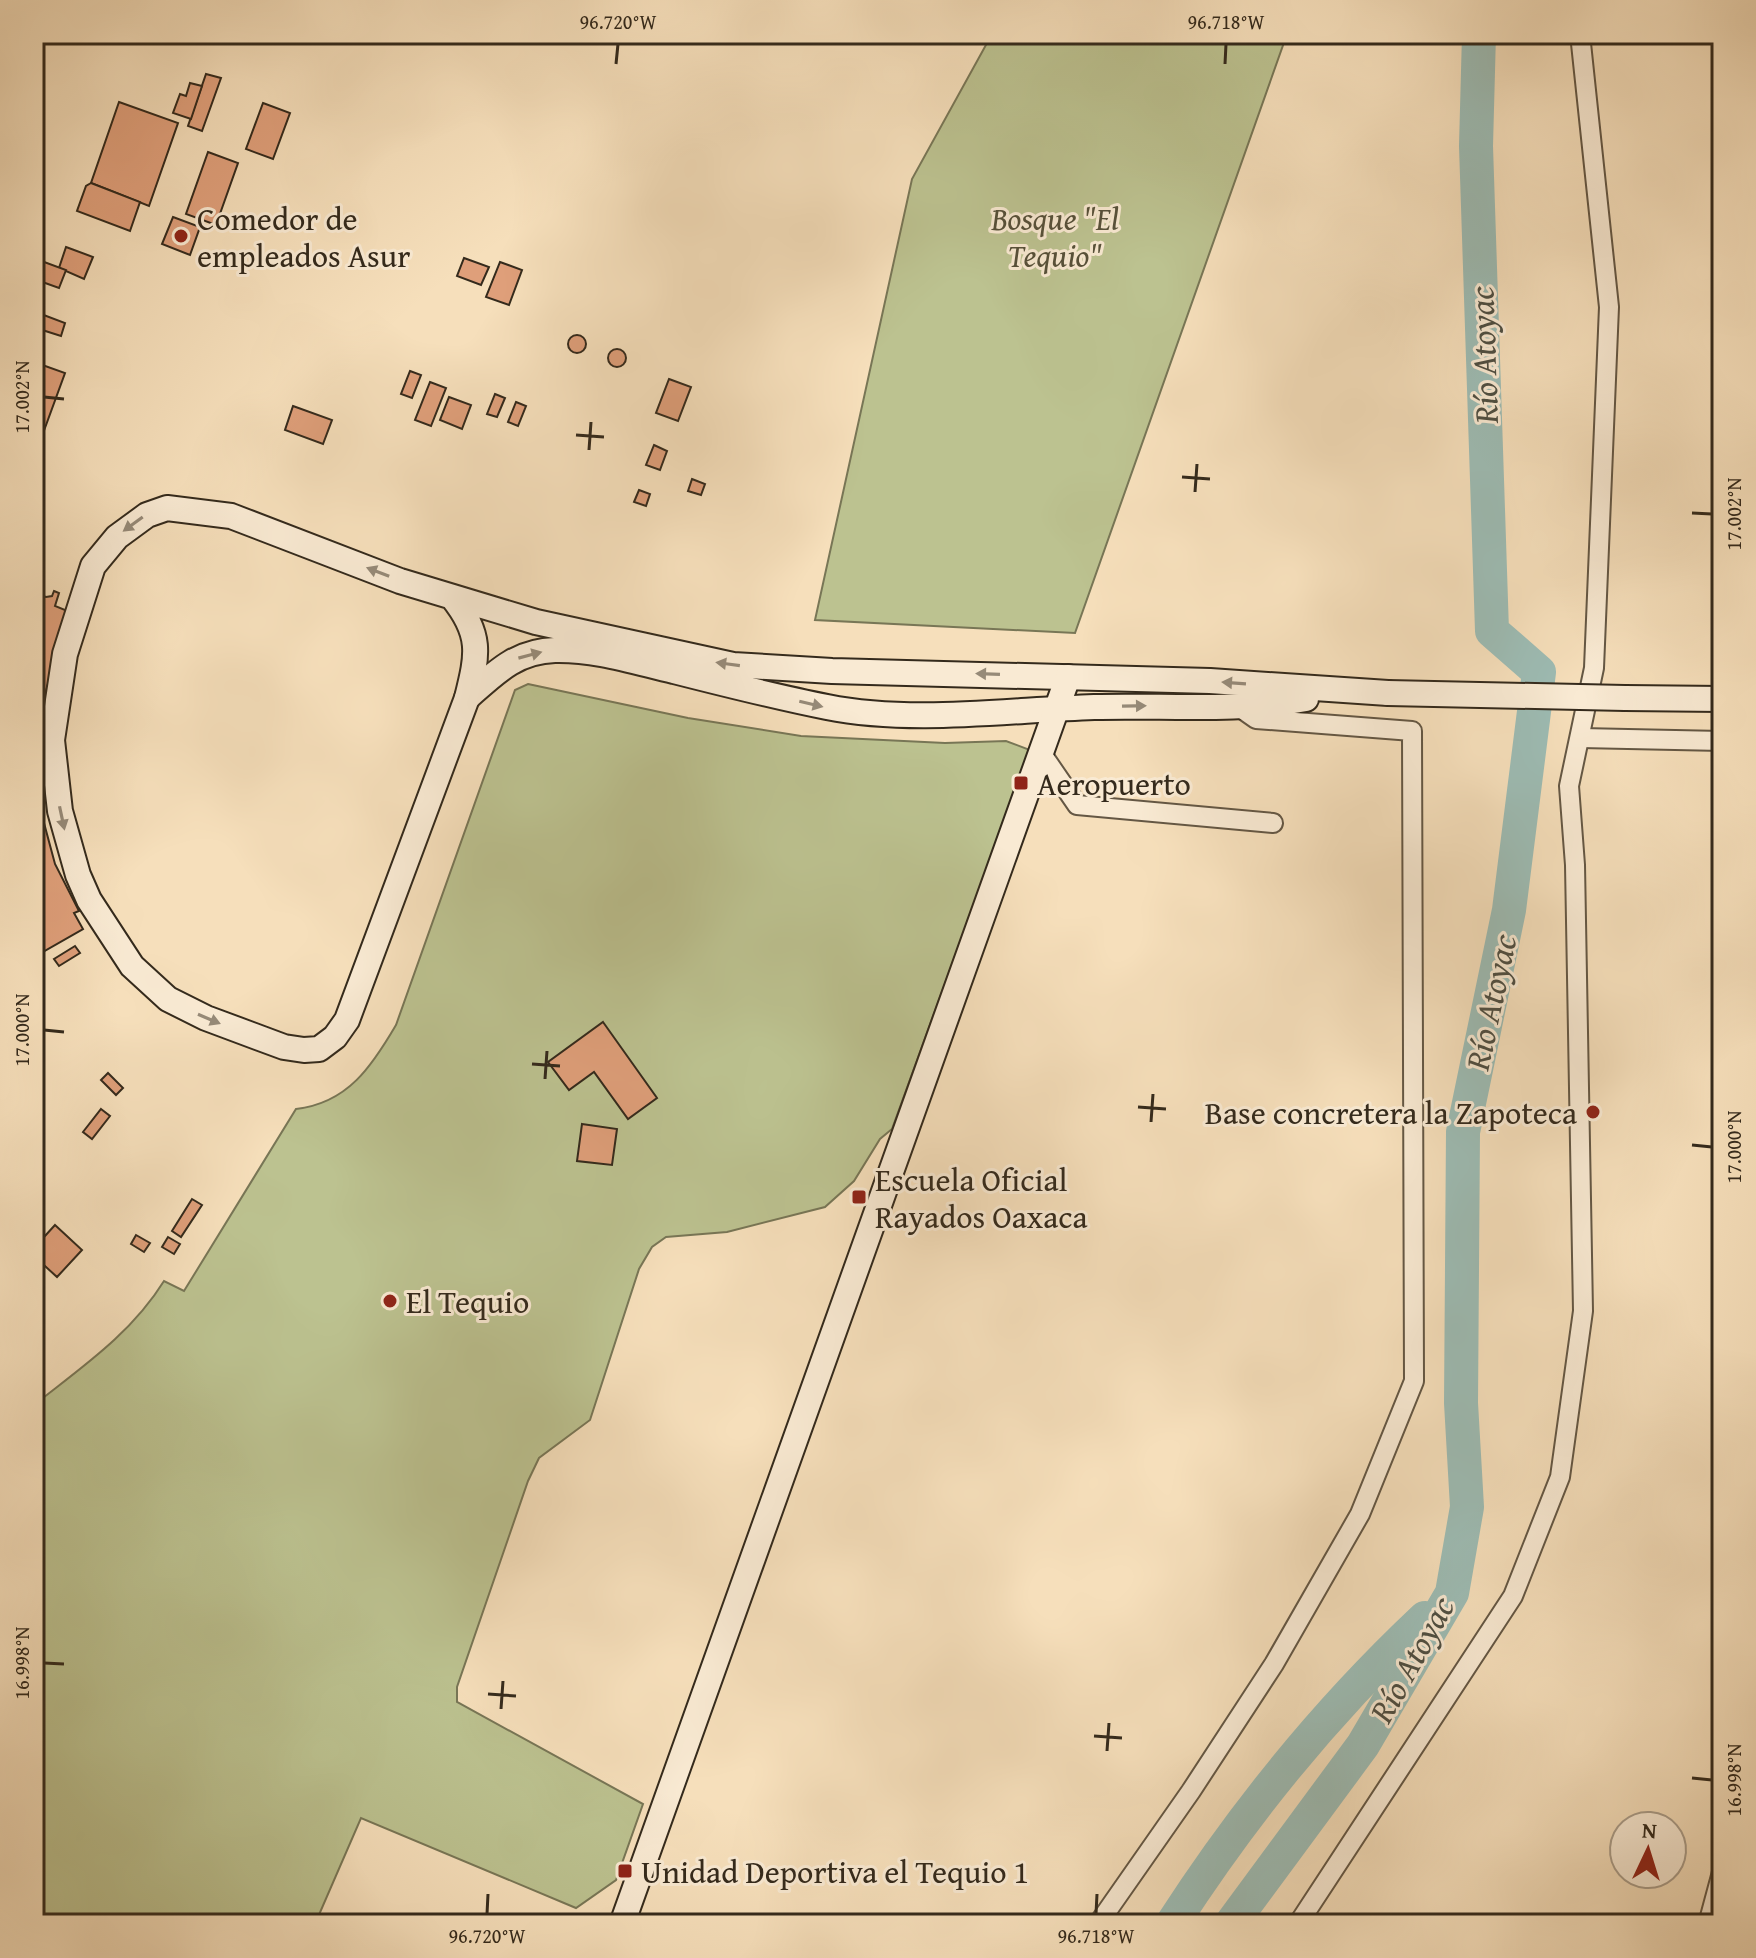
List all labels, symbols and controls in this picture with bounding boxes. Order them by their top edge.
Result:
text: 96.720°W [579,7,657,36]
text: 96.718°W [1187,7,1265,36]
place label: Comedor de empleados Asur [197,195,410,279]
park label: Bosque "El Tequio" [990,195,1119,279]
marker: Comedor de empleados Asur [172,227,190,245]
water label: Río Atoyac [1456,284,1510,426]
text: 17.002°N [7,360,36,434]
text: 17.002°N [1719,477,1748,551]
one-way arrow [123,516,143,532]
one-way arrow [366,565,390,578]
one-way arrow [518,648,543,660]
one-way arrow [715,657,740,670]
one-way arrow [975,668,1000,681]
one-way arrow [1221,676,1246,689]
one-way arrow [799,698,824,711]
one-way arrow [1122,700,1147,713]
place label: Aeropuerto [1037,760,1191,807]
marker: Aeropuerto [1012,774,1030,792]
one-way arrow [56,805,69,830]
water label: Río Atoyac [1452,928,1529,1075]
text: 17.000°N [7,993,36,1067]
one-way arrow [197,1012,221,1025]
place label: Base concretera la Zapoteca [1205,1089,1577,1136]
marker: Base concretera la Zapoteca [1584,1103,1602,1121]
text: 17.000°N [1719,1110,1748,1184]
place label: Escuela Oficial Rayados Oaxaca [875,1156,1088,1240]
marker: Escuela Oficial Rayados Oaxaca [850,1188,868,1206]
place label: El Tequio [406,1278,529,1325]
marker: El Tequio [381,1292,399,1310]
water label: Río Atoyac [1356,1586,1466,1732]
text: 16.998°N [7,1626,36,1700]
text: 16.998°N [1719,1743,1748,1817]
north arrow [1608,1810,1688,1890]
text: N [1641,1814,1658,1847]
place label: Unidad Deportiva el Tequio 1 [641,1848,1029,1895]
marker: Unidad Deportiva el Tequio 1 [616,1862,634,1880]
text: 96.720°W [448,1921,526,1950]
text: 96.718°W [1057,1921,1135,1950]

